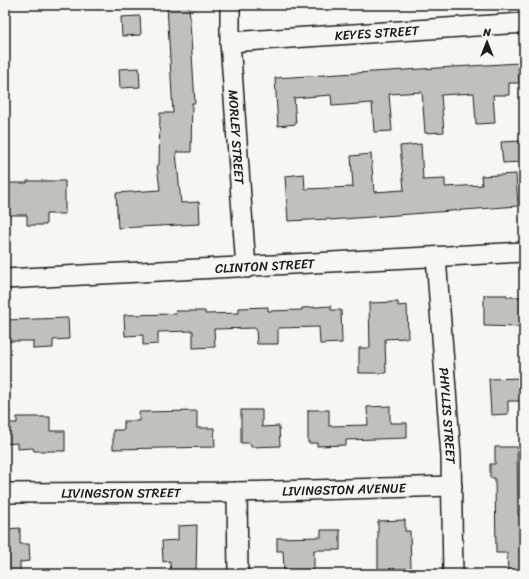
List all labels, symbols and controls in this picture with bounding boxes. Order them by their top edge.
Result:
street label: KEYES STREET [334,19,420,47]
north arrow [467,22,507,62]
text: N [482,23,491,42]
street label: MORLEY STREET [221,89,251,186]
street label: CLINTON STREET [214,252,317,280]
street label: PHYLLIS STREET [432,367,462,465]
street label: LIVINGSTON AVENUE [282,476,407,503]
street label: LIVINGSTON STREET [61,481,182,505]

